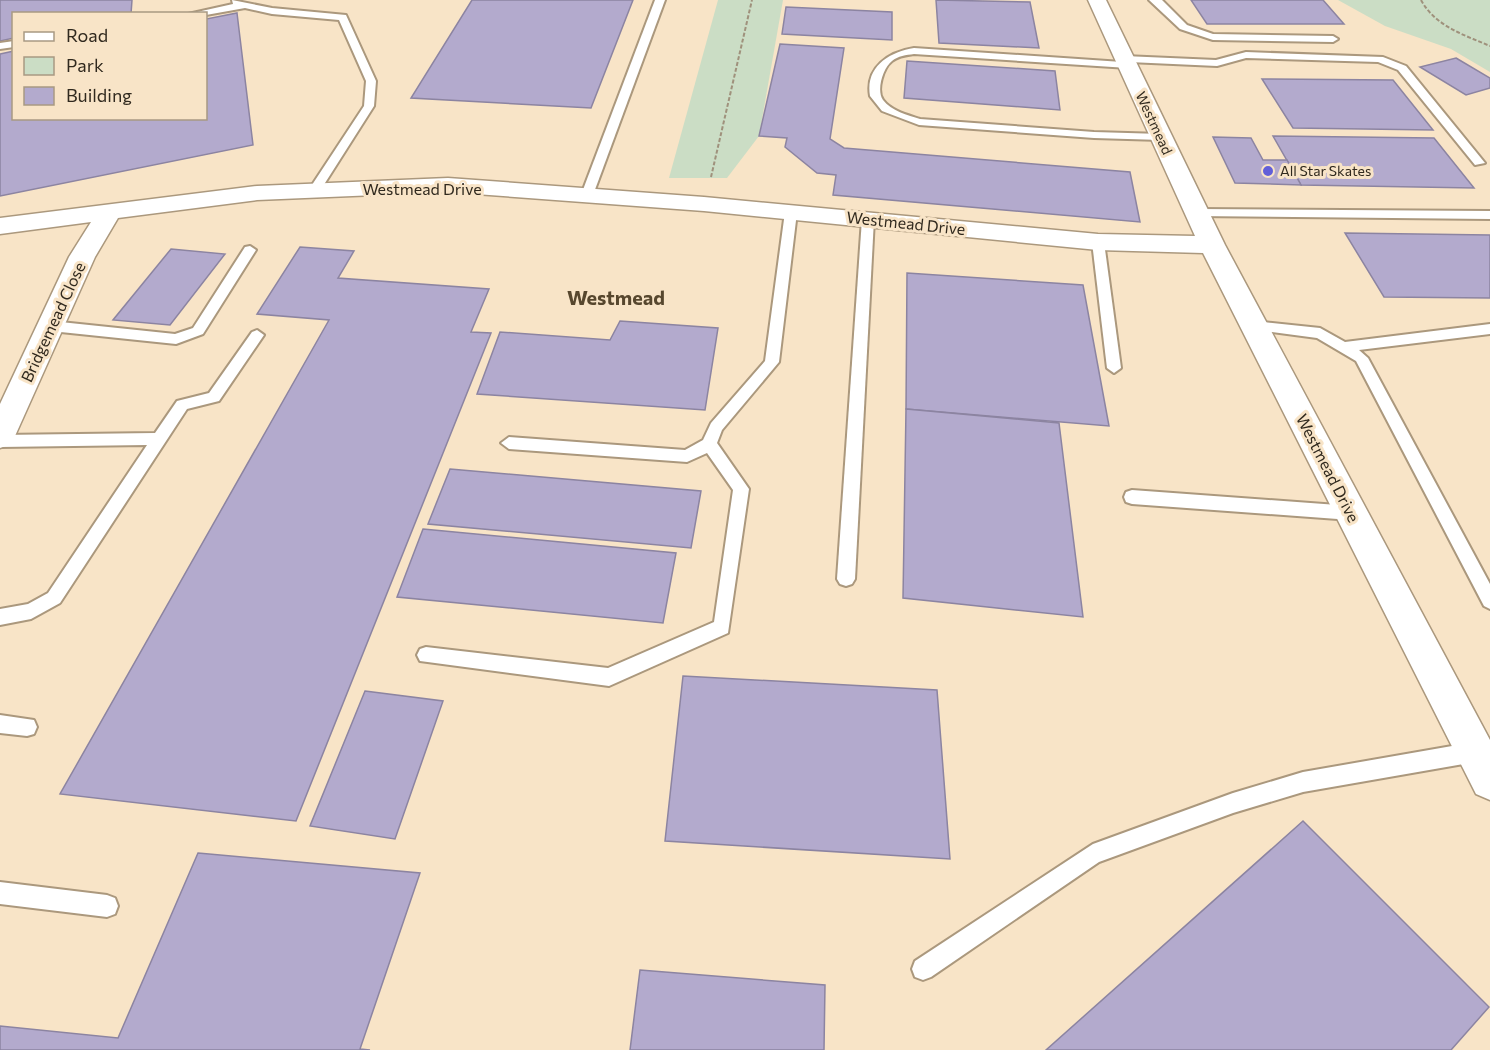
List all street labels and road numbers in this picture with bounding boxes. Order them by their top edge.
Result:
street label: Westmead [1132,88,1176,157]
street label: Westmead Drive [362,179,482,198]
street label: Westmead Drive [846,207,966,238]
street label: Bridgemead Close [16,259,89,385]
street label: Westmead Drive [1293,410,1364,525]

